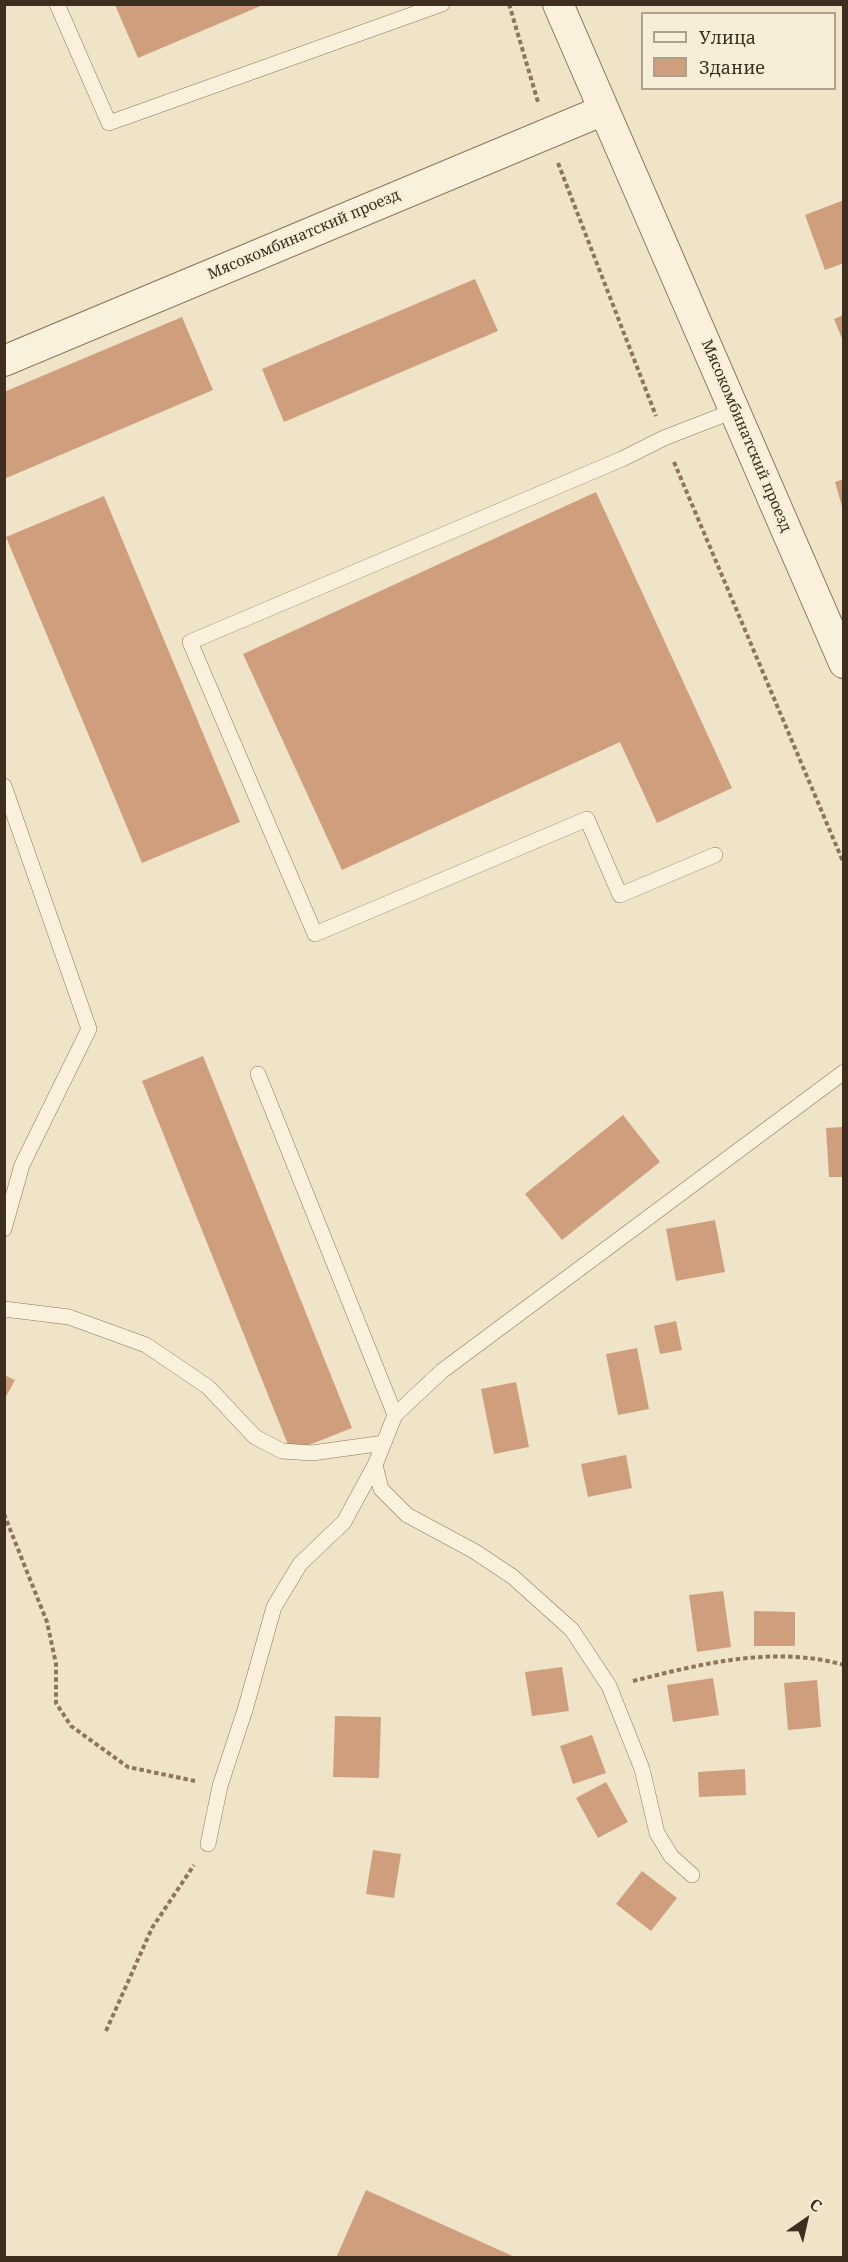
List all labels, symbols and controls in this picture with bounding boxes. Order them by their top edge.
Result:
legend [641,12,836,90]
text: Улица [699,25,756,49]
text: Здание [699,55,765,79]
street label: Мясокомбинатский проезд [205,186,403,284]
street label: Мясокомбинатский проезд [697,337,795,535]
north arrow [776,2190,836,2250]
text: С [806,2193,827,2217]

